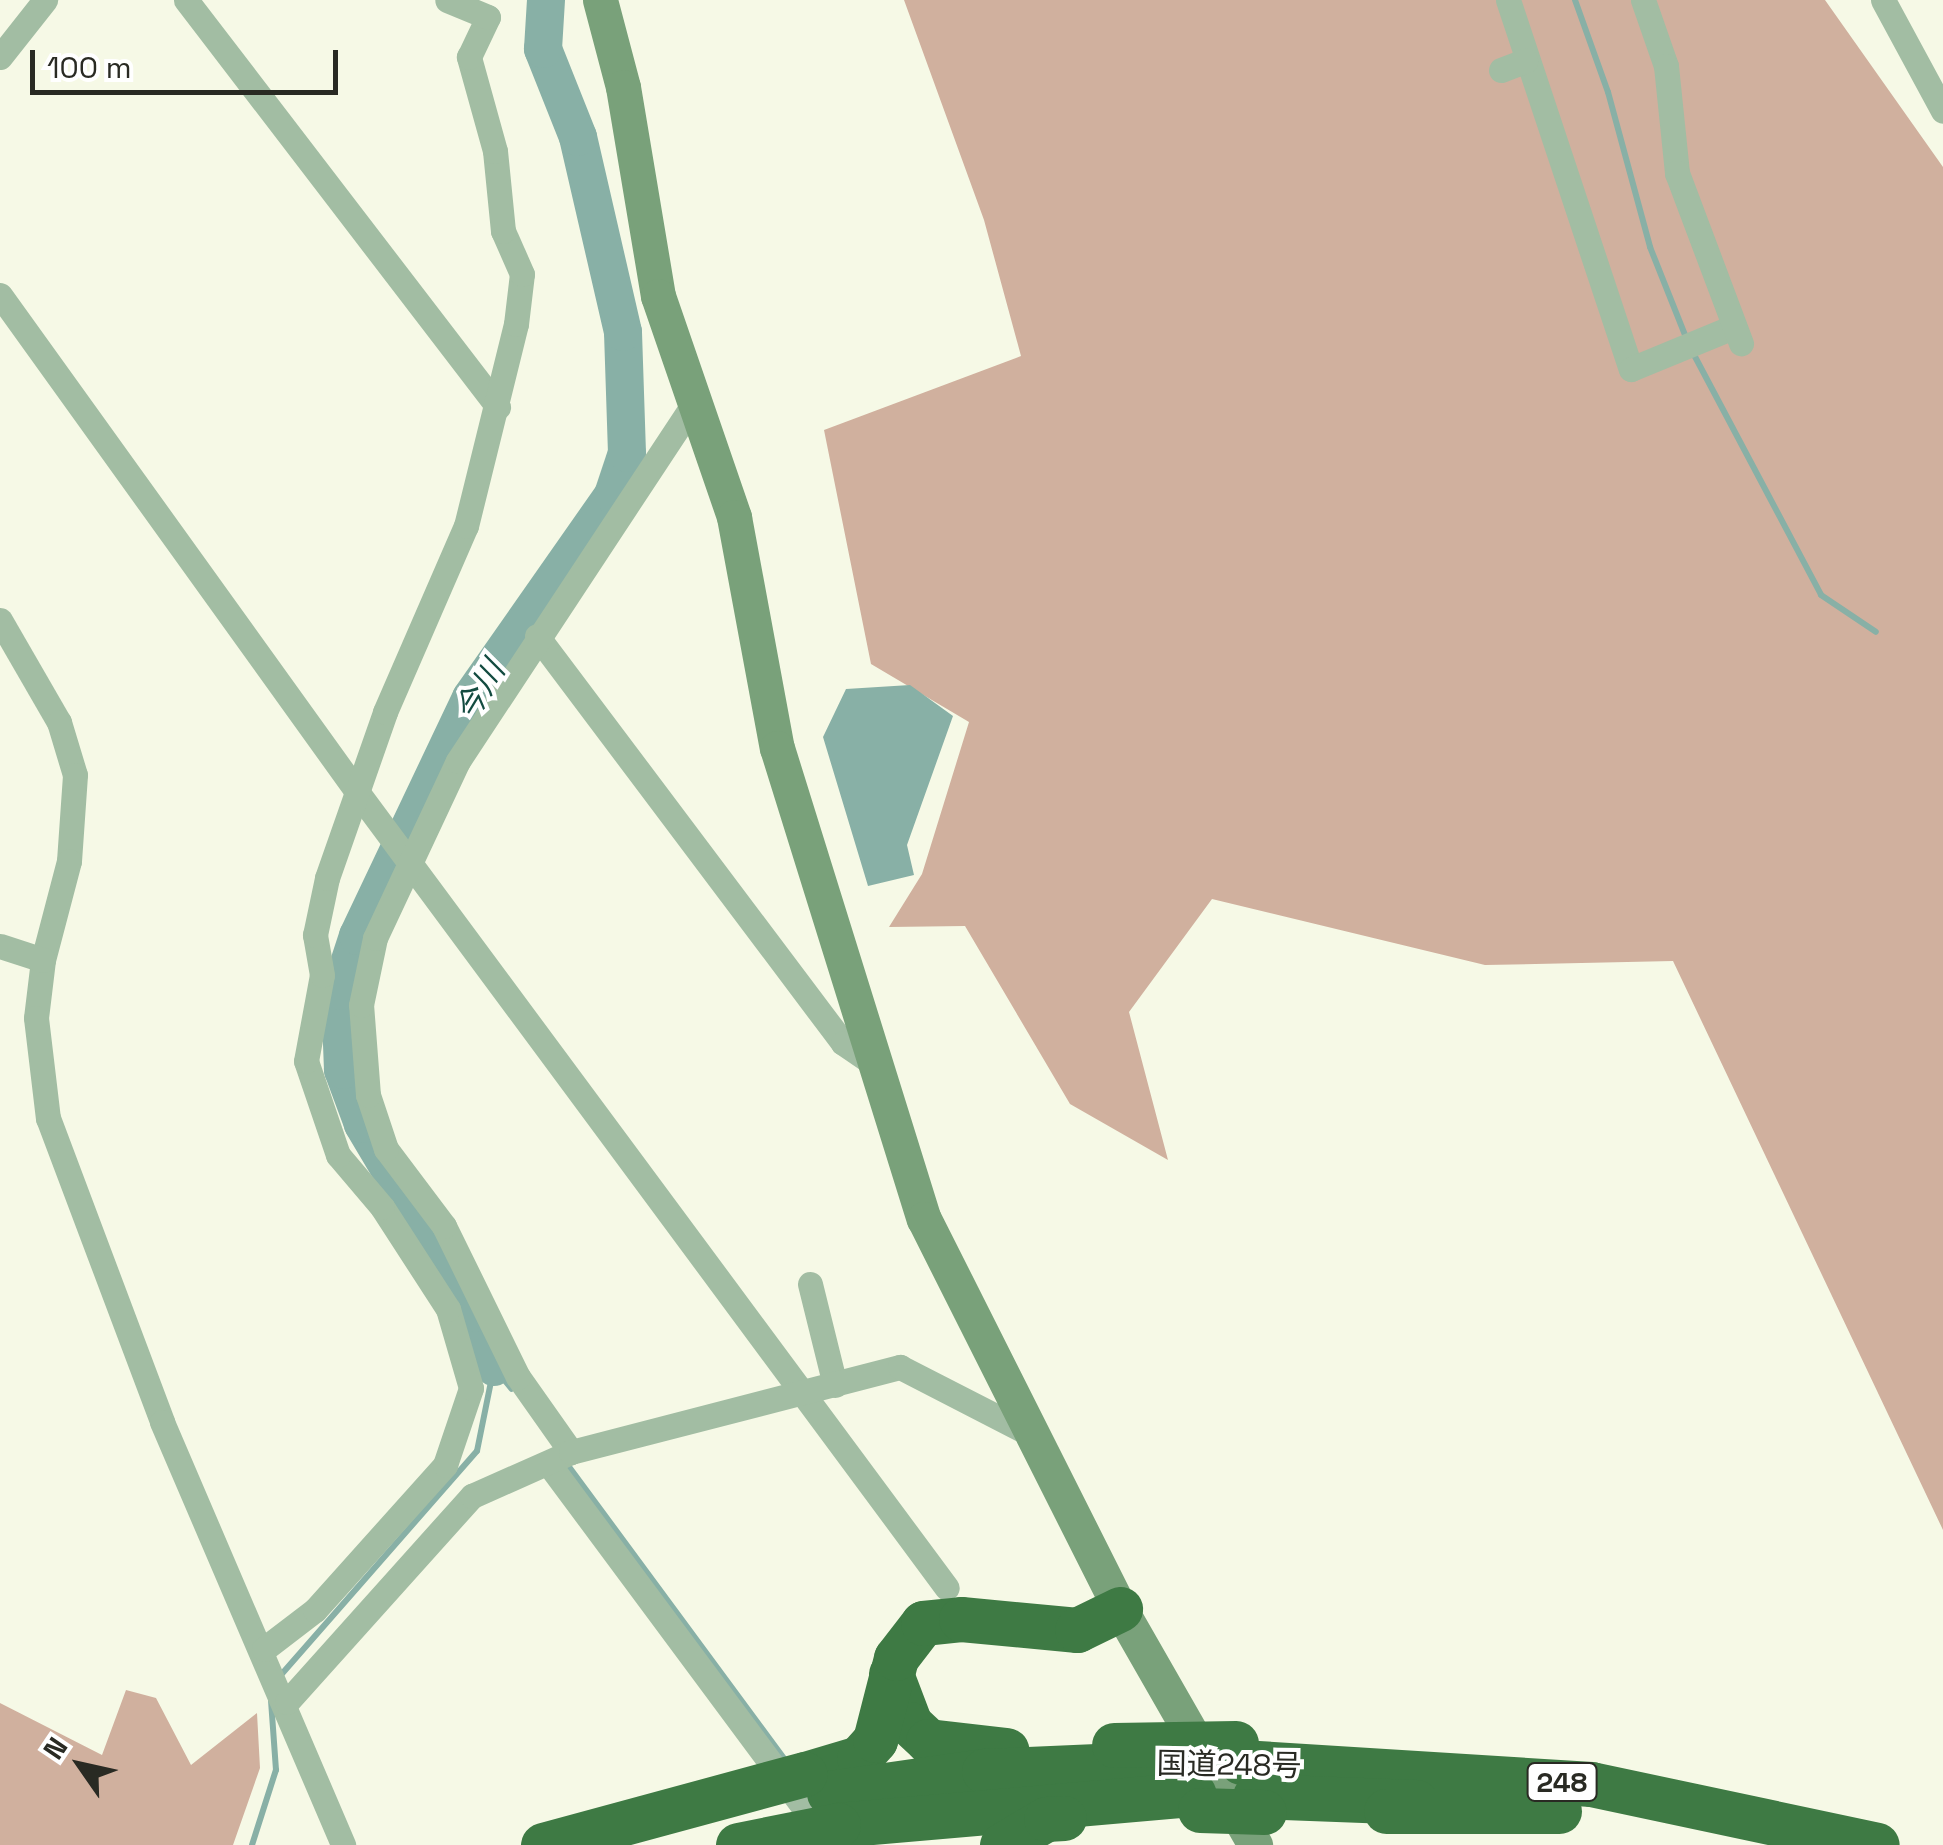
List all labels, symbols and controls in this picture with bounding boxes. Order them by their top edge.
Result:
scale bar [35,30,342,92]
text: 100 m [47,48,132,87]
water label: 今川 [447,654,513,728]
north arrow [30,1715,130,1815]
text: N [35,1730,75,1766]
street label: 国道248号 [1156,1746,1302,1784]
road number: 248 [1524,1759,1600,1805]

